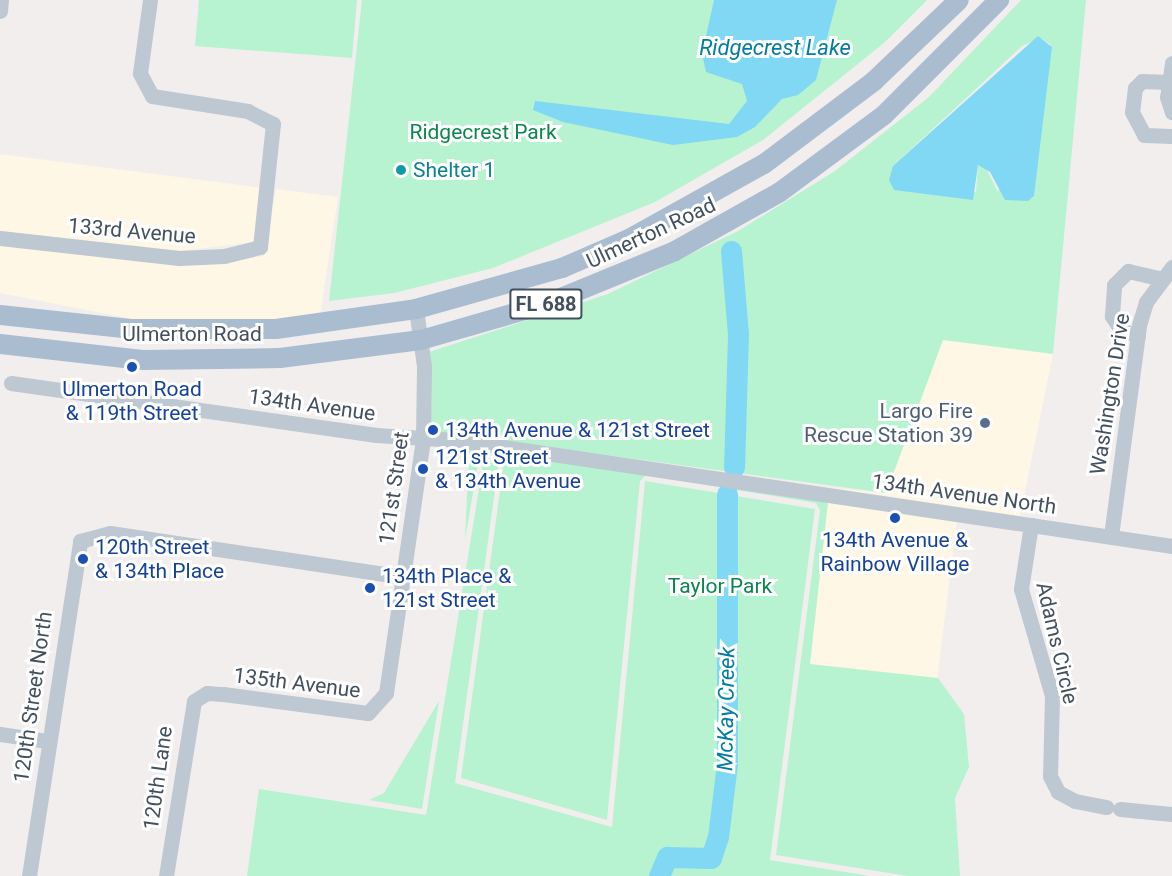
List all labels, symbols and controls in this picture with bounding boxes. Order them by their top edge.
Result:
water label: Ridgecrest Lake [699,35,851,61]
park label: Ridgecrest Park [409,119,557,145]
place label: Shelter 1 [413,157,495,183]
marker: Shelter 1 [394,163,408,177]
street label: Ulmerton Road [582,192,720,274]
street label: 133rd Avenue [67,213,197,249]
road number: FL 688 [508,287,584,321]
street label: Washington Drive [1085,311,1135,477]
street label: Ulmerton Road [122,321,262,347]
marker: Ulmerton Road & 119th Street [125,360,139,374]
place label: Ulmerton Road & 119th Street [62,376,202,426]
street label: 134th Avenue [247,384,377,426]
place label: Largo Fire Rescue Station 39 [804,398,973,448]
marker: Largo Fire Rescue Station 39 [978,416,992,430]
place label: 134th Avenue & 121st Street [445,417,710,443]
marker: 134th Avenue & 121st Street [426,423,440,437]
street label: 121st Street [374,430,414,546]
place label: 121st Street & 134th Avenue [435,444,581,494]
marker: 121st Street & 134th Avenue [416,462,430,476]
street label: 134th Avenue North [870,469,1058,519]
marker: 134th Avenue & Rainbow Village [888,511,902,525]
place label: 134th Avenue & Rainbow Village [821,527,969,577]
place label: 120th Street & 134th Place [95,534,224,584]
marker: 120th Street & 134th Place [76,552,90,566]
place label: 134th Place & 121st Street [382,563,511,613]
park label: Taylor Park [668,573,772,599]
street label: Adams Circle [1031,580,1083,706]
marker: 134th Place & 121st Street [363,581,377,595]
street label: 120th Street North [9,610,57,784]
water label: McKay Creek [712,647,740,771]
street label: 135th Avenue [232,663,362,703]
street label: 120th Lane [138,724,178,832]

